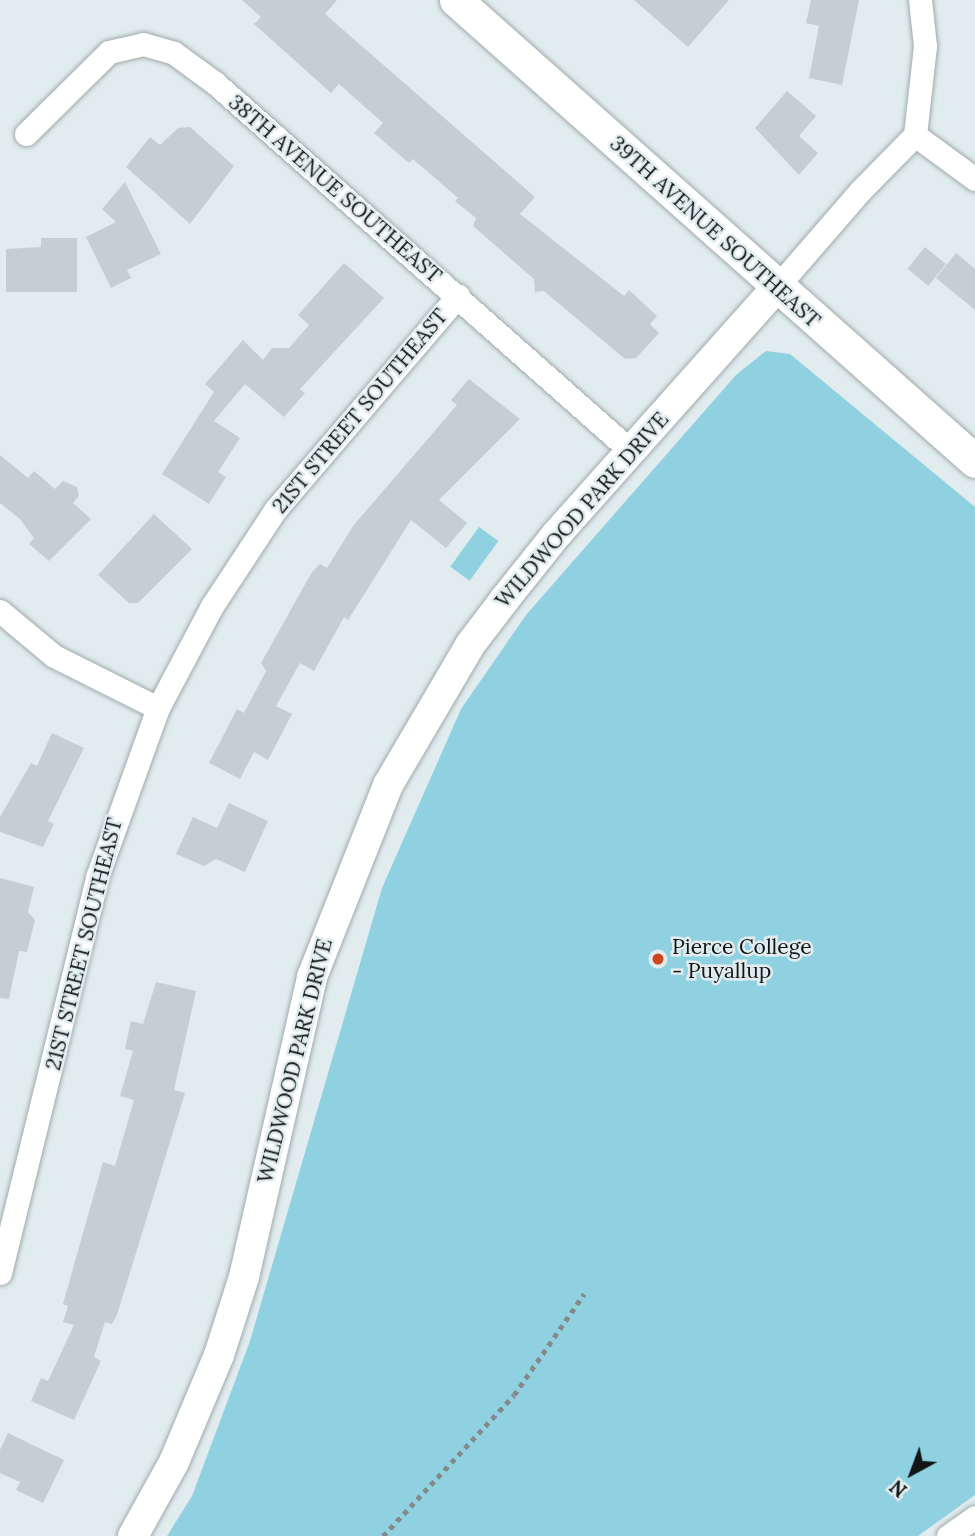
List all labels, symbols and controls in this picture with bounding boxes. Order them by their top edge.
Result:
street label: 38TH AVENUE SOUTHEAST [223,90,447,288]
street label: 39TH AVENUE SOUTHEAST [605,131,825,333]
street label: 21ST STREET SOUTHEAST [267,304,453,518]
street label: WILDWOOD PARK DRIVE [490,407,674,613]
street label: 21ST STREET SOUTHEAST [40,815,128,1073]
place label: Pierce College - Puyallup [672,934,812,984]
street label: WILDWOOD PARK DRIVE [252,936,338,1186]
marker: Pierce College - Puyallup [650,951,666,967]
north arrow [877,1438,947,1508]
text: N [885,1475,912,1503]

